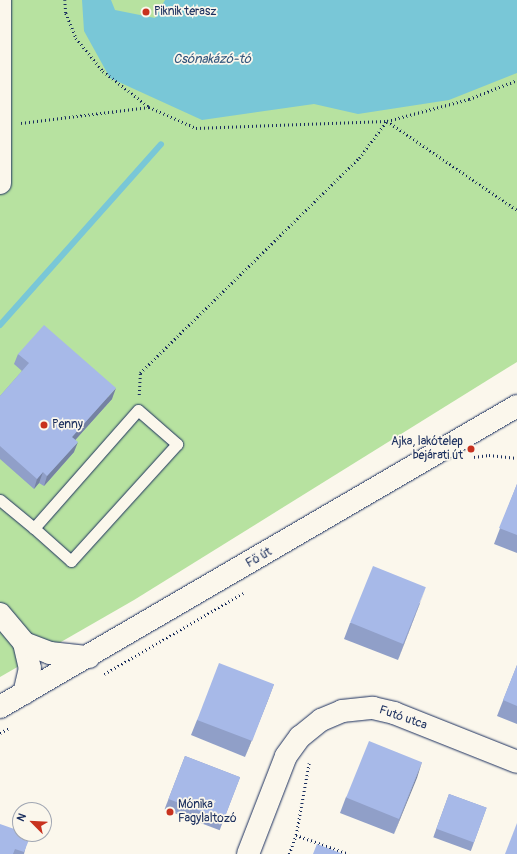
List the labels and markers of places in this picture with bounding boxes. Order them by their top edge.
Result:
place label: Piknik terasz [154,5,217,19]
marker: Piknik terasz [141,7,151,17]
place label: Penny [52,418,83,432]
marker: Penny [39,420,49,430]
place label: Ajka, lakótelep bejárati út [391,435,463,463]
marker: Ajka, lakótelep bejárati út [466,444,476,454]
place label: Mónika Fagylaltozó [178,798,237,826]
marker: Mónika Fagylaltozó [165,807,175,817]

